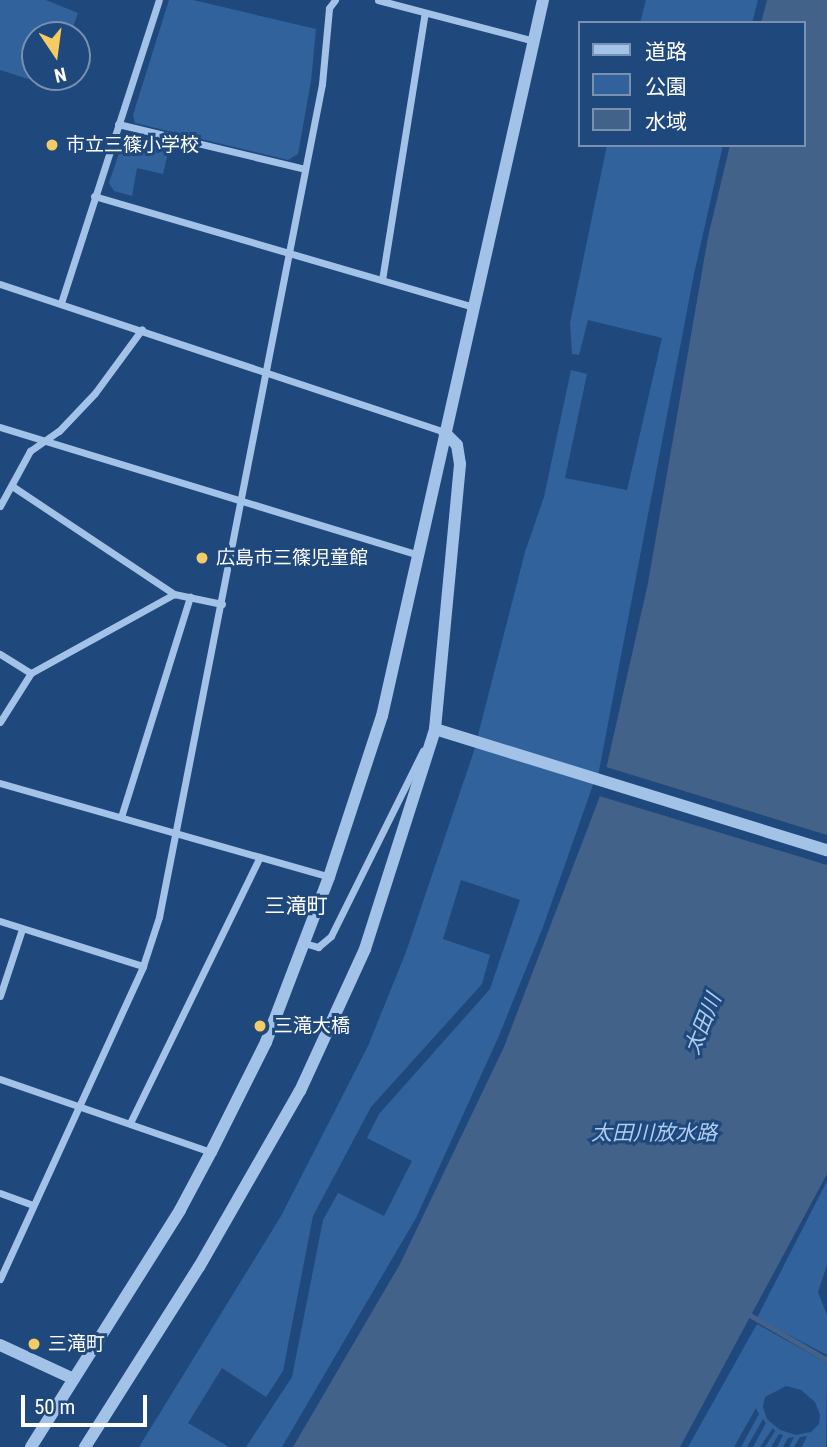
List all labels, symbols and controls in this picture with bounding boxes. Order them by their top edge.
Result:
north arrow [21,21,91,91]
legend [578,21,806,147]
text: 道路 [645,40,687,64]
text: N [52,62,69,88]
text: 公園 [645,75,687,99]
text: 水域 [645,110,687,134]
place label: 市立三篠小学校 [66,134,199,156]
marker: 市立三篠小学校 [44,137,60,153]
place label: 広島市三篠児童館 [216,547,368,569]
marker: 広島市三篠児童館 [194,550,210,566]
district label: 三滝町 [265,893,327,919]
water label: 太田川 [680,990,726,1058]
place label: 三滝大橋 [274,1015,350,1037]
marker: 三滝大橋 [252,1018,268,1034]
water label: 太田川放水路 [591,1120,717,1146]
place label: 三滝町 [48,1333,105,1355]
marker: 三滝町 [26,1336,42,1352]
scale bar [24,1380,150,1424]
text: 50 m [34,1395,75,1419]

